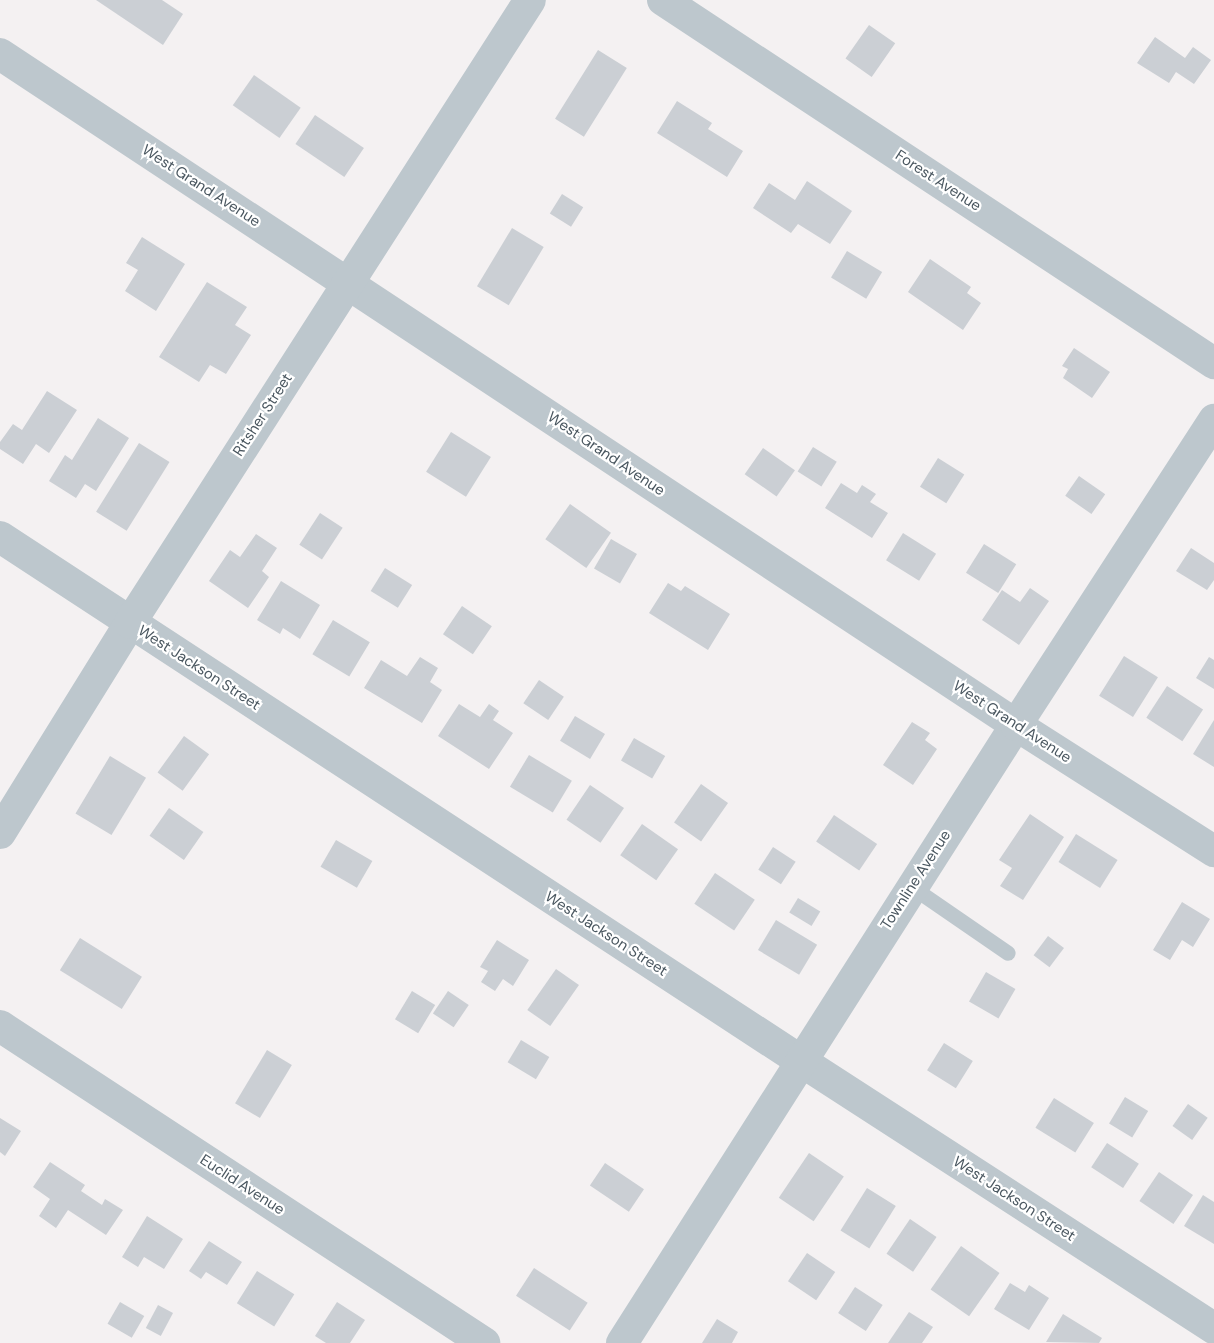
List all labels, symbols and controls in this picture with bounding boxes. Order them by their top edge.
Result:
street label: West Grand Avenue [138,141,264,231]
street label: Forest Avenue [892,147,984,215]
street label: Ritsher Street [230,370,296,460]
street label: West Grand Avenue [544,408,668,500]
street label: West Jackson Street [134,622,264,714]
street label: West Grand Avenue [949,677,1075,767]
street label: Townline Avenue [877,827,955,933]
street label: West Jackson Street [541,888,671,980]
street label: Euclid Avenue [196,1151,288,1219]
street label: West Jackson Street [949,1153,1079,1245]

